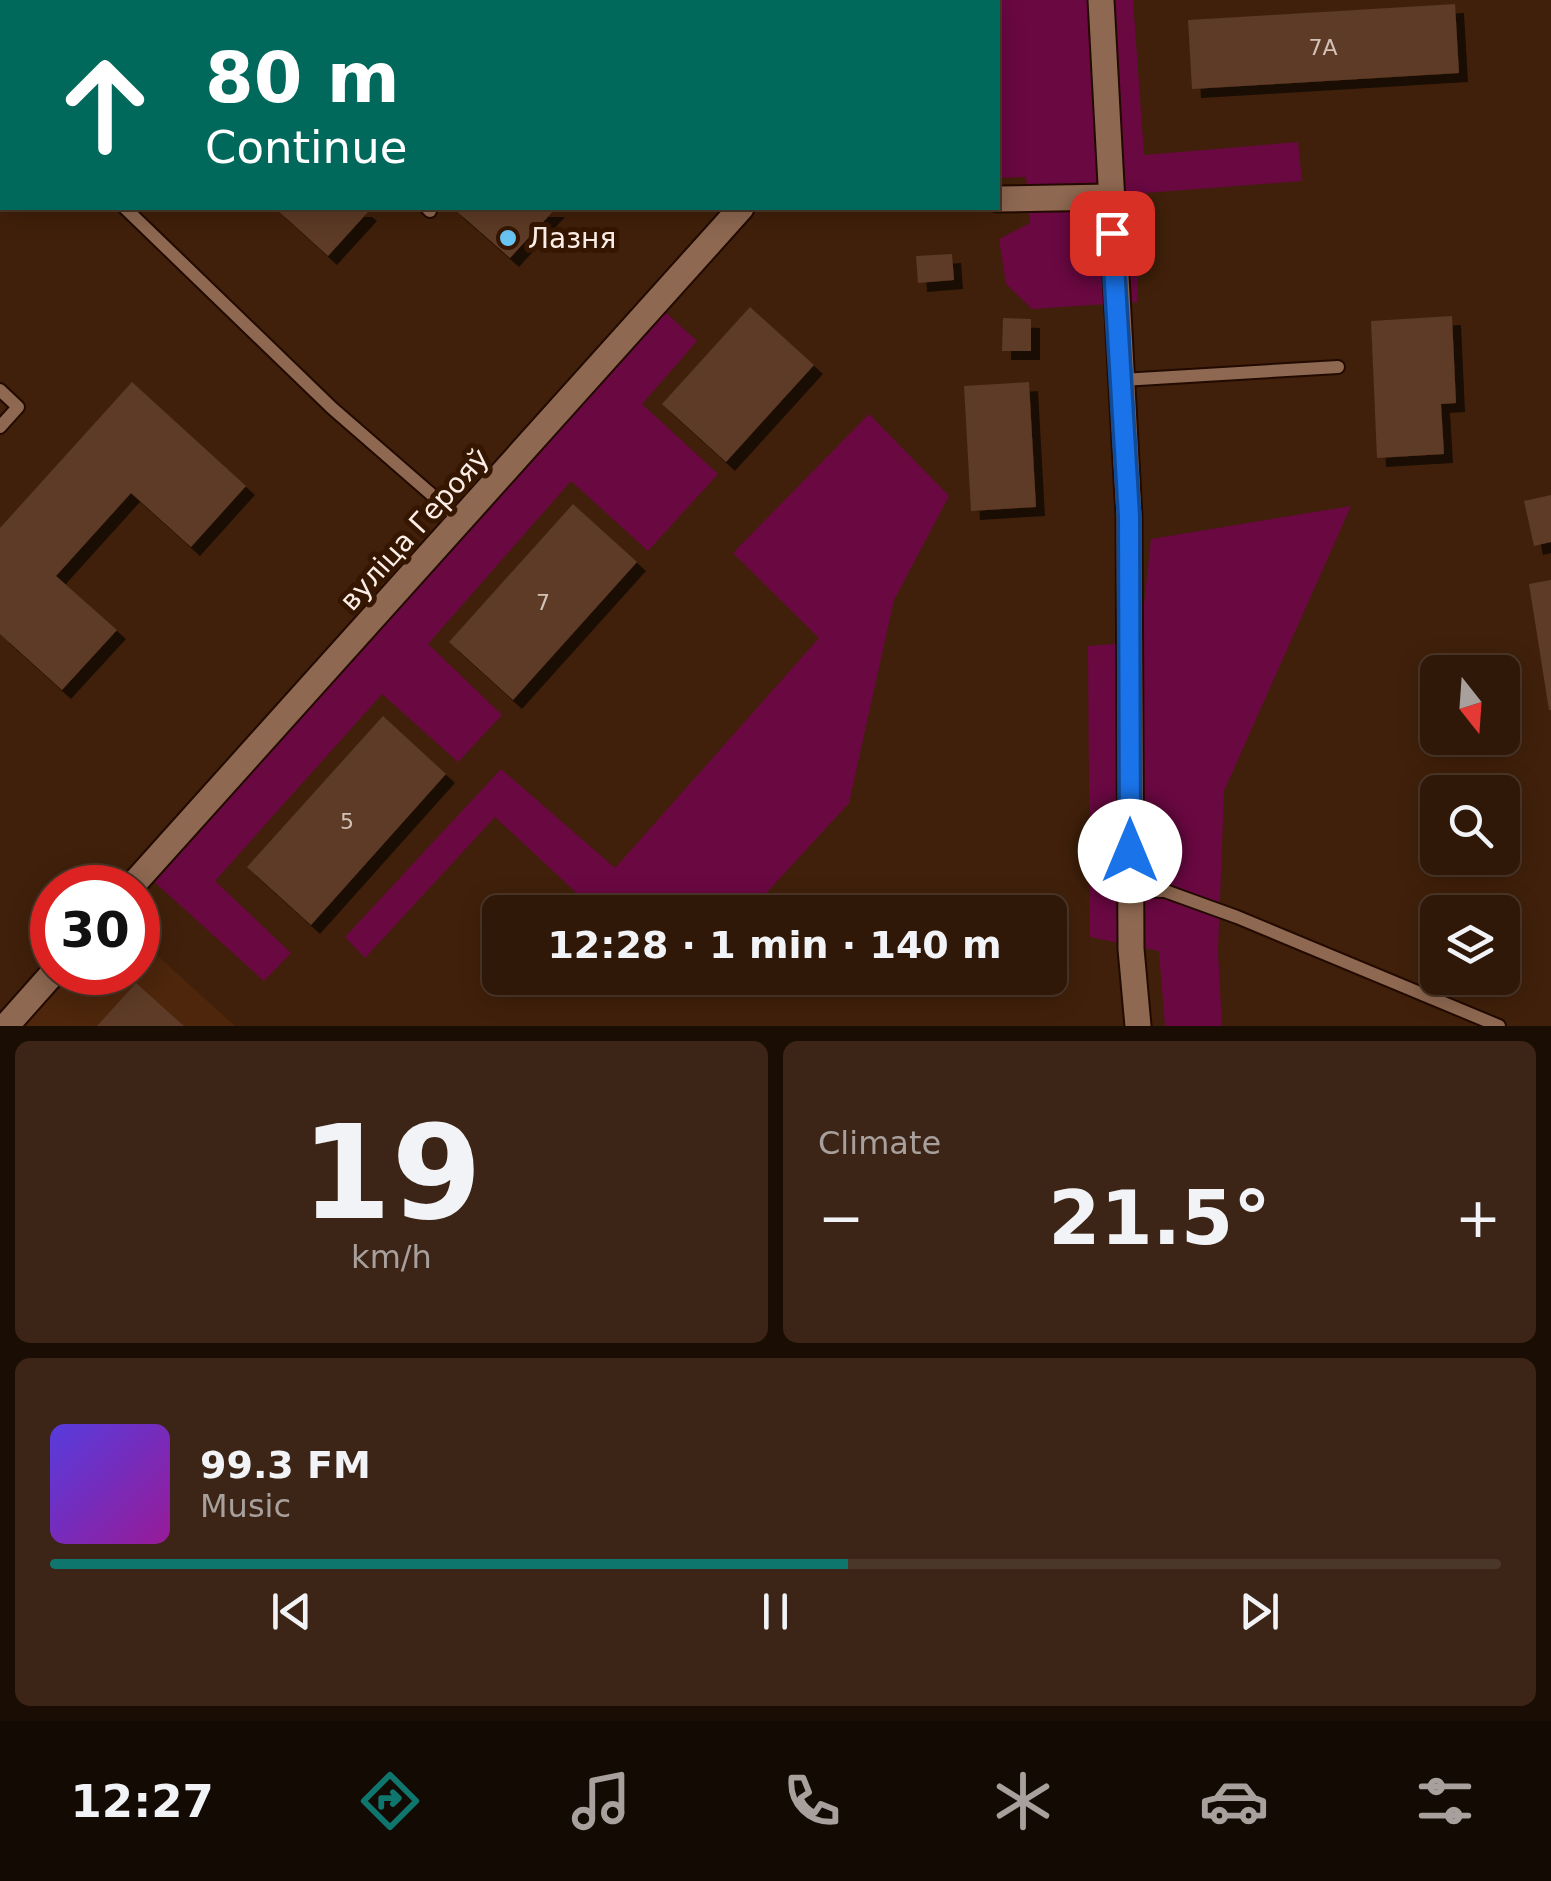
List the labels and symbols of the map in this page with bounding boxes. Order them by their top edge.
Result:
house number: 7А [1308,35,1338,60]
pin [1070,191,1155,276]
place label: Лазня [528,222,616,255]
marker: Лазня [497,227,519,249]
street label: вуліца Герояў [333,442,496,617]
house number: 7 [536,590,550,615]
north arrow [1420,655,1520,755]
position arrow [1078,799,1182,903]
house number: 5 [340,809,354,834]
speed limit sign: 30 [30,865,160,995]

